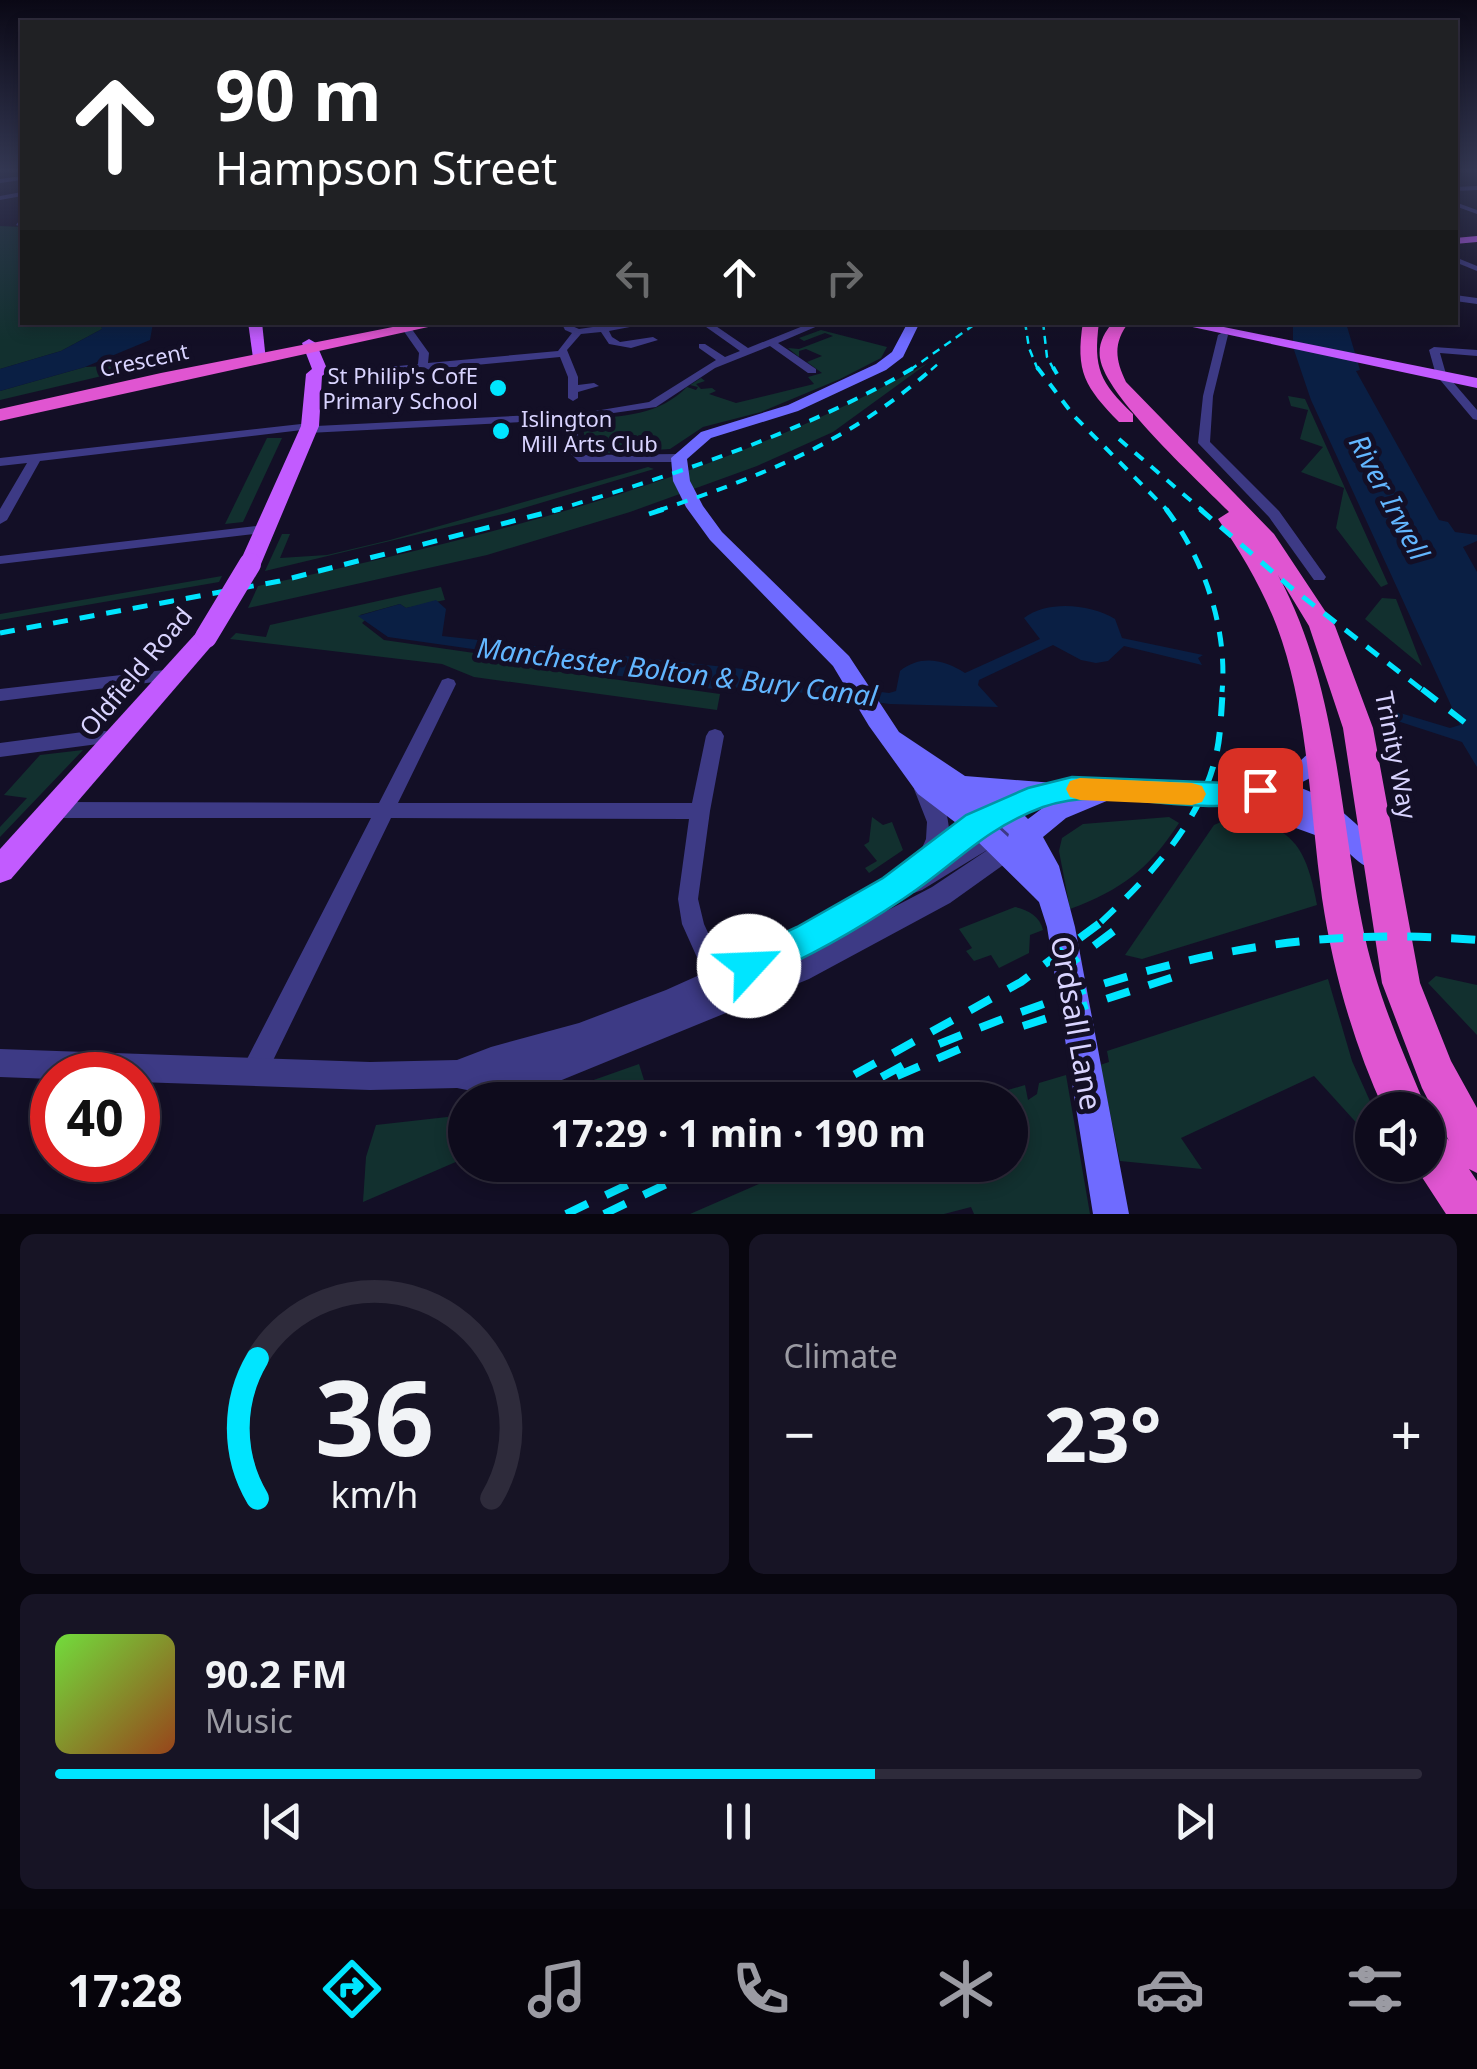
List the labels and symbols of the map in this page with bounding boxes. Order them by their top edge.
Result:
street label: Crescent [97,335,191,383]
place label: St Philip's CofE Primary School [322,360,478,415]
marker: St Philip's CofE Primary School [487,377,509,399]
place label: Islington Mill Arts Club [521,403,658,458]
marker: Islington Mill Arts Club [490,420,512,442]
water label: River Irwell [1341,427,1439,567]
street label: Oldfield Road [71,599,199,743]
water label: Manchester Bolton & Bury Canal [475,628,880,715]
street label: Trinity Way [1368,688,1426,822]
pin [1218,748,1303,833]
position arrow [697,914,801,1018]
street label: Ordsall Lane [1042,933,1112,1113]
speed limit sign: 40 [30,1052,160,1182]

